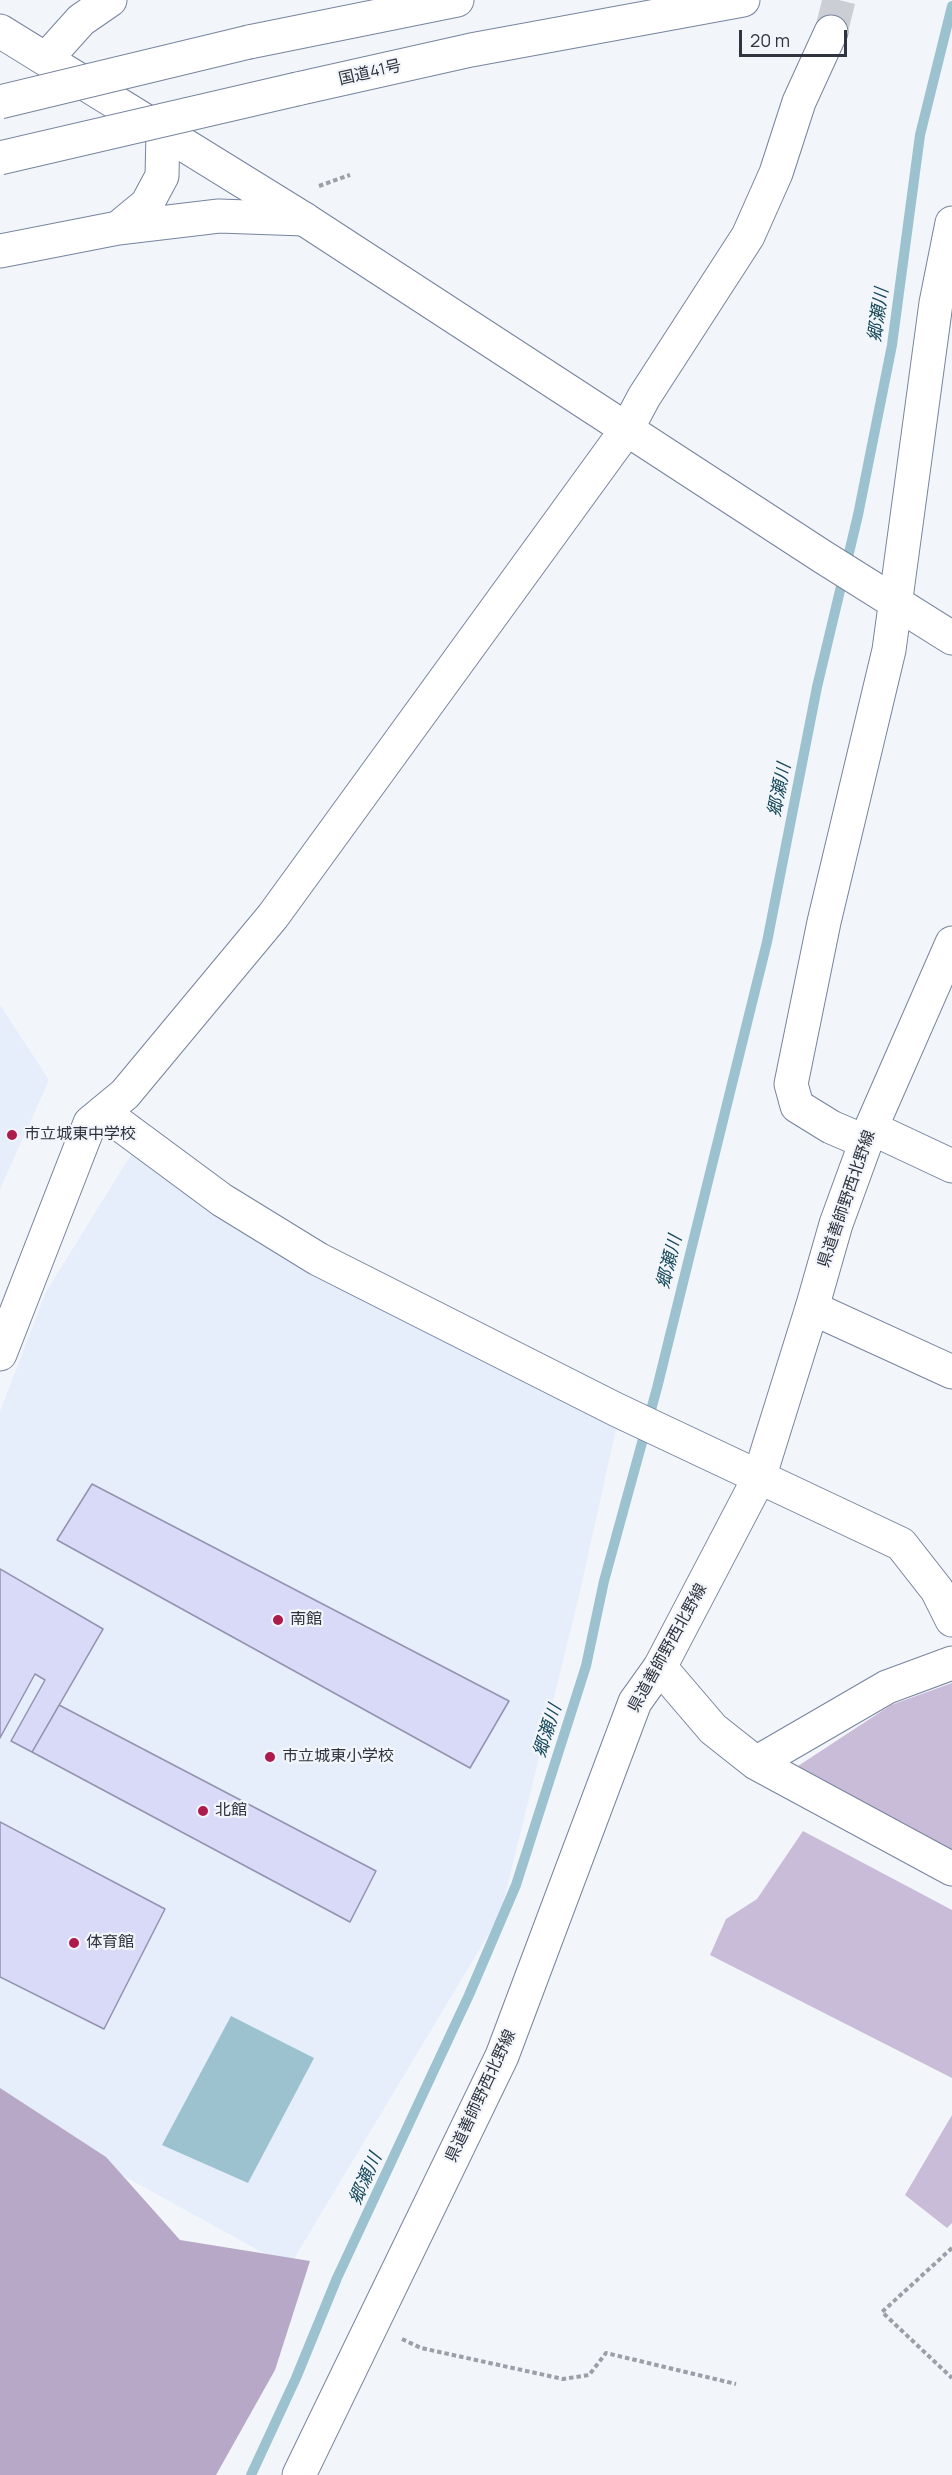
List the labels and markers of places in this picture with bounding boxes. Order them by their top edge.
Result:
place label: 市立城東中学校 [24,1125,136,1145]
marker: 市立城東中学校 [5,1128,19,1142]
place label: 南館 [290,1610,322,1630]
marker: 南館 [271,1613,285,1627]
place label: 市立城東小学校 [282,1747,394,1767]
marker: 市立城東小学校 [263,1750,277,1764]
place label: 北館 [215,1801,247,1821]
marker: 北館 [196,1804,210,1818]
place label: 体育館 [86,1933,134,1953]
marker: 体育館 [67,1936,81,1950]

